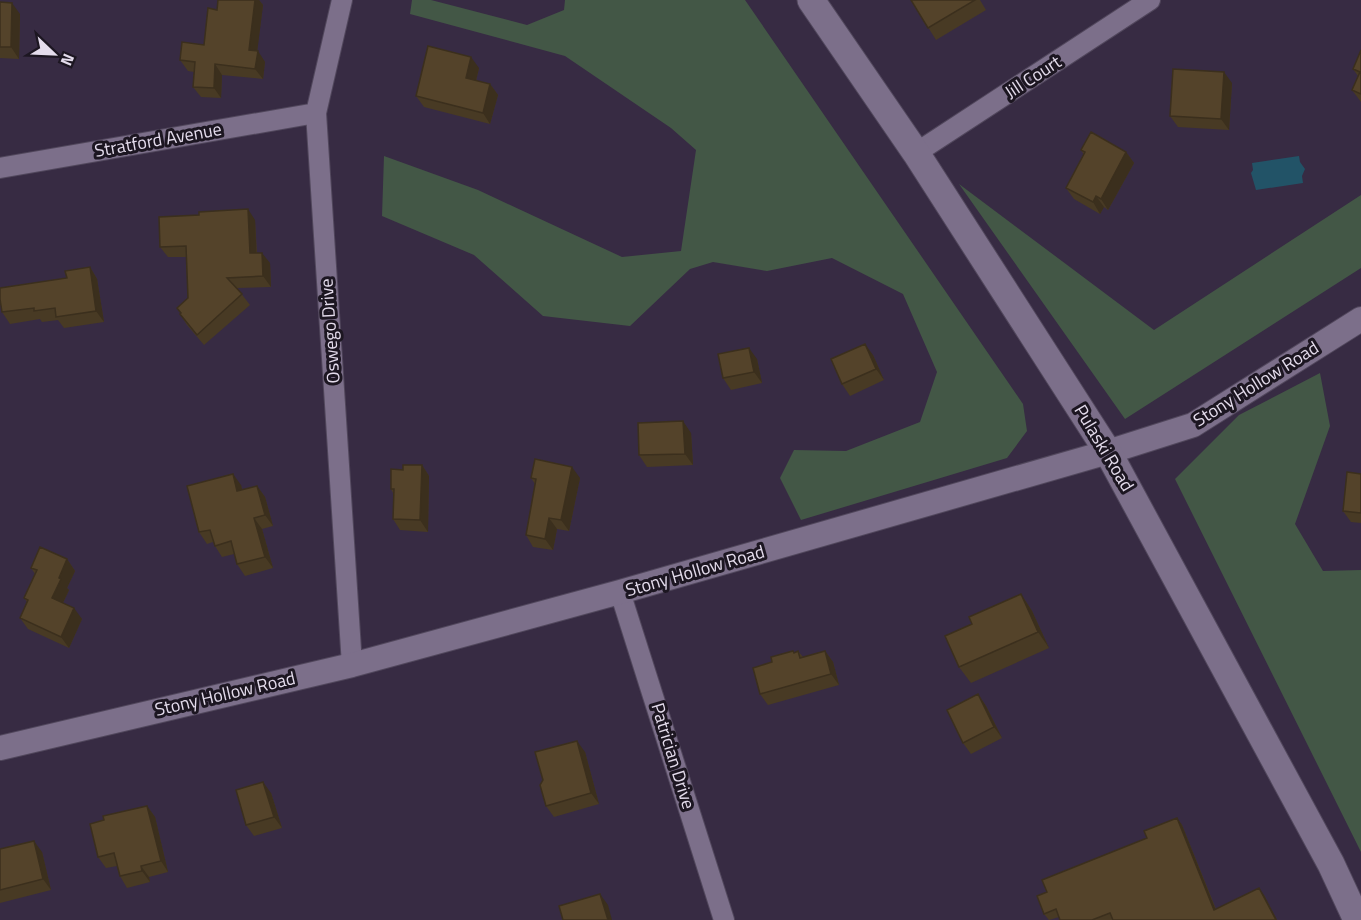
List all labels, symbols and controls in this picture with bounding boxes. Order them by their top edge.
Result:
north arrow [24,24,84,84]
street label: Jill Court [999,48,1067,105]
text: N [55,50,81,70]
street label: Stratford Avenue [92,115,224,164]
street label: Oswego Drive [312,278,347,384]
street label: Stony Hollow Road [1188,334,1324,433]
street label: Pulaski Road [1068,399,1141,496]
street label: Stony Hollow Road [622,538,768,603]
street label: Stony Hollow Road [152,664,298,723]
street label: Patrician Drive [645,699,702,812]

